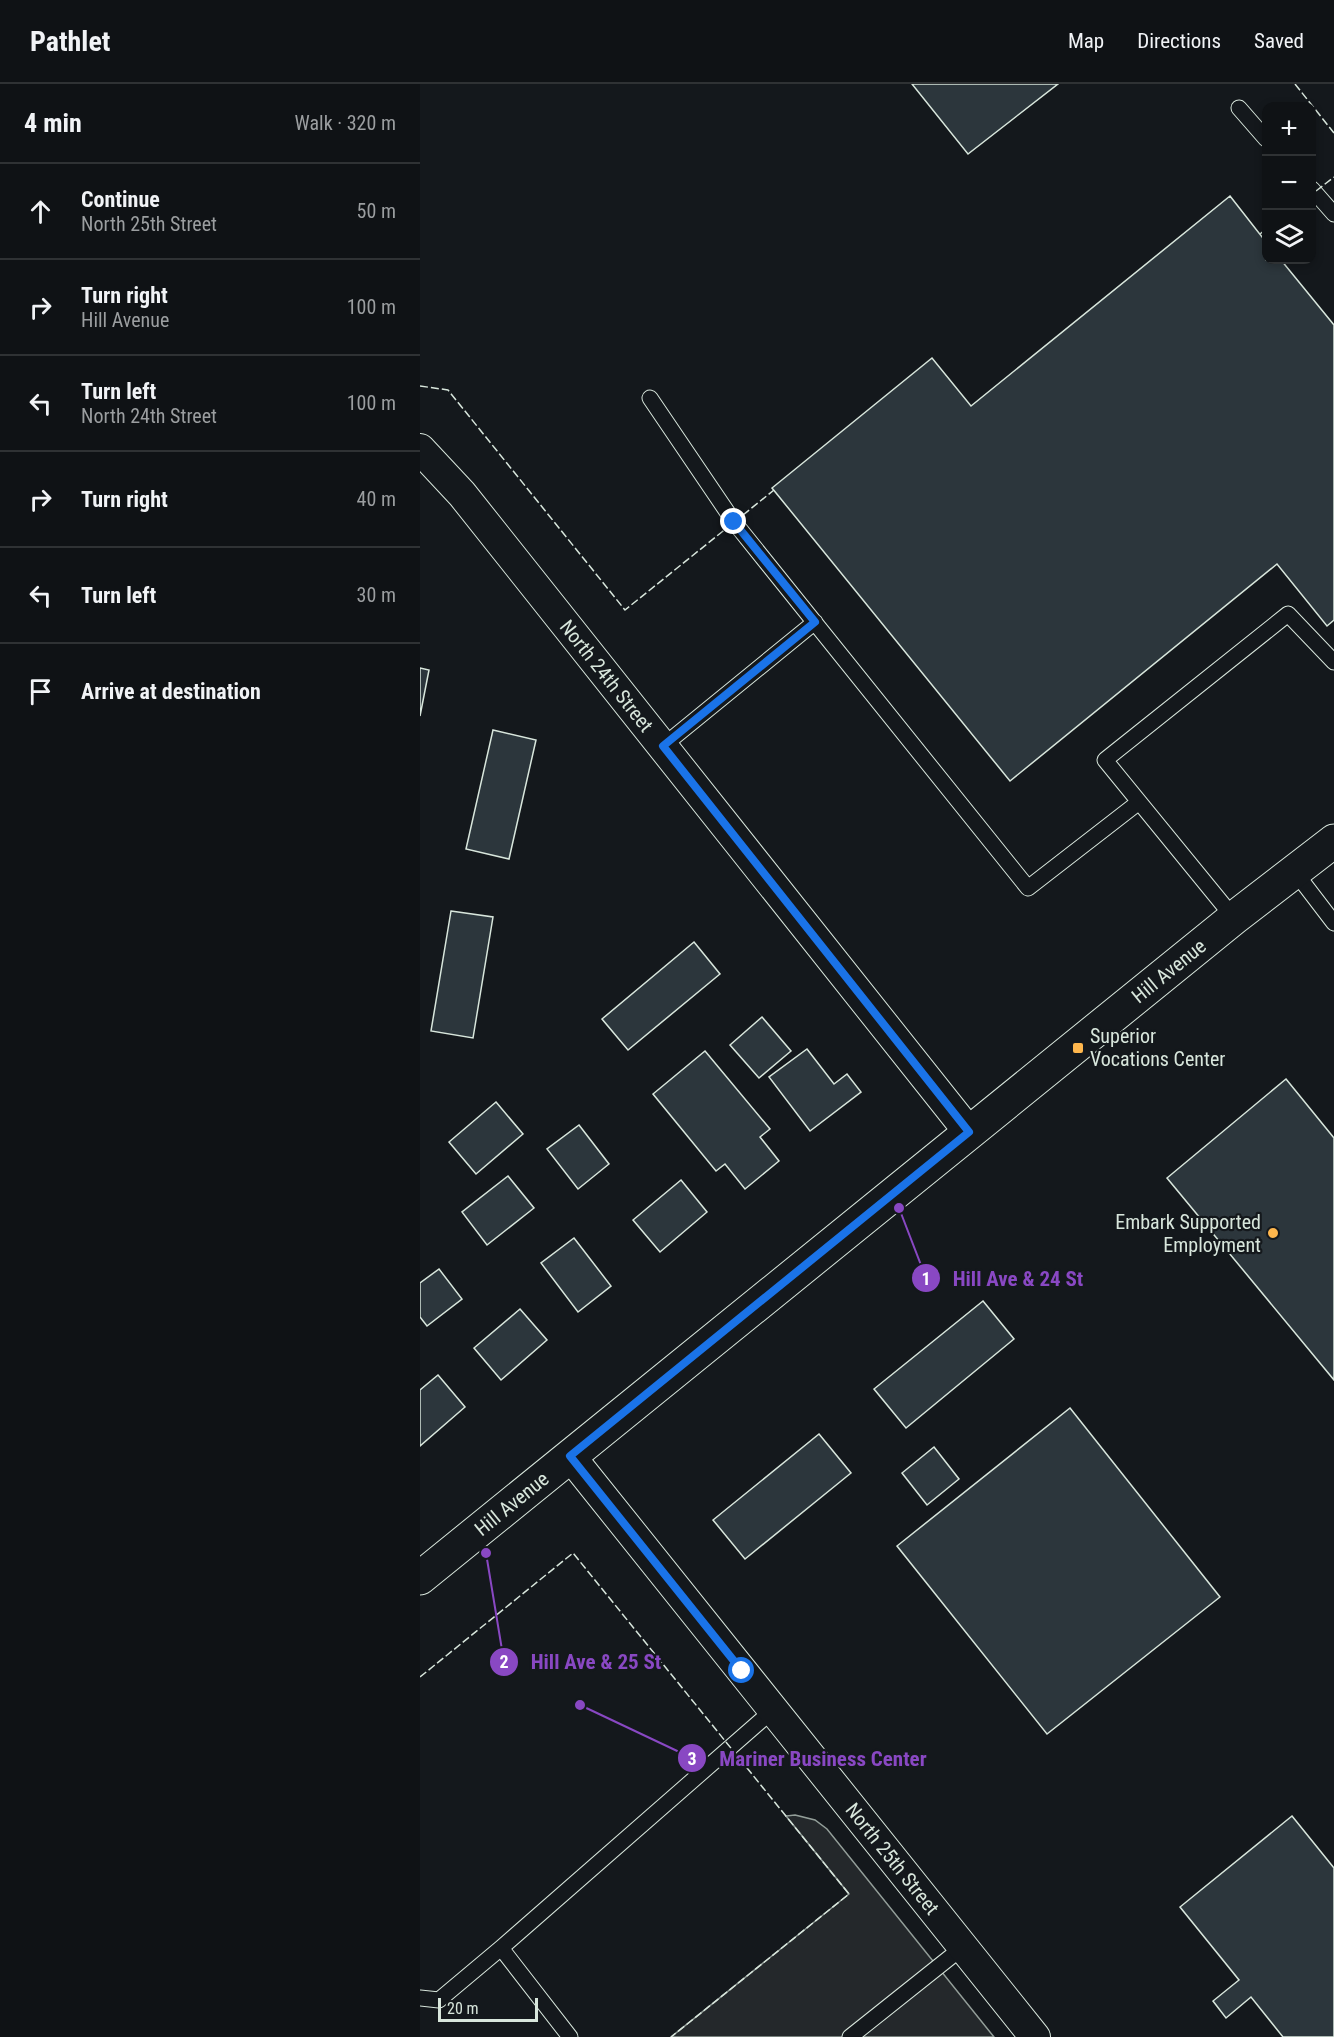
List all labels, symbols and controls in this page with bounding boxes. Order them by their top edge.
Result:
text: Pathlet [30,25,110,58]
text: Map [1068,29,1104,53]
text: Directions [1137,29,1221,53]
text: Saved [1254,29,1304,53]
map controls [1262,102,1316,264]
button: + [1262,102,1316,156]
text: 4 min [24,108,82,138]
text: Walk · 320 m [295,111,396,135]
button: − [1262,156,1316,210]
text: Continue [81,187,160,212]
icon: ahead [24,195,57,228]
text: 50 m [357,199,396,223]
button: layers [1262,210,1316,264]
text: North 25th Street [81,212,217,236]
text: Turn right [81,283,168,308]
icon: right [24,291,57,324]
text: 100 m [347,295,396,319]
text: Hill Avenue [81,308,169,332]
text: Turn left [81,379,156,404]
icon: left [24,387,57,420]
text: 100 m [347,391,396,415]
text: North 24th Street [81,404,217,428]
icon: right [24,483,57,516]
text: Turn right [81,487,168,512]
text: 40 m [357,487,396,511]
route end [720,508,746,534]
icon: left [24,579,57,612]
text: Turn left [81,583,156,608]
text: 30 m [357,583,396,607]
street label: North 24th Street [555,615,658,737]
icon: arrive [24,675,57,708]
text: Arrive at destination [81,679,261,704]
street label: Hill Avenue [1127,934,1211,1008]
place label: Superior Vocations Center [1090,1024,1225,1071]
marker: Superior Vocations Center [1071,1041,1085,1055]
place label: Embark Supported Employment [1115,1210,1261,1257]
marker: Embark Supported Employment [1266,1226,1280,1240]
callout: Hill Ave & 24 St [911,1259,1095,1298]
text: Hill Ave & 24 St [953,1267,1083,1291]
text: 1 [921,1268,931,1289]
street label: Hill Avenue [470,1467,554,1541]
callout: Hill Ave & 25 St [489,1642,674,1681]
text: Hill Ave & 25 St [531,1650,661,1674]
text: 2 [499,1651,509,1672]
route start [728,1657,754,1683]
callout: Mariner Business Center [677,1739,938,1778]
text: Mariner Business Center [719,1747,927,1771]
text: 3 [687,1748,697,1769]
street label: North 25th Street [841,1798,944,1920]
scale bar [438,1995,538,2022]
text: 20 m [447,1999,479,2018]

